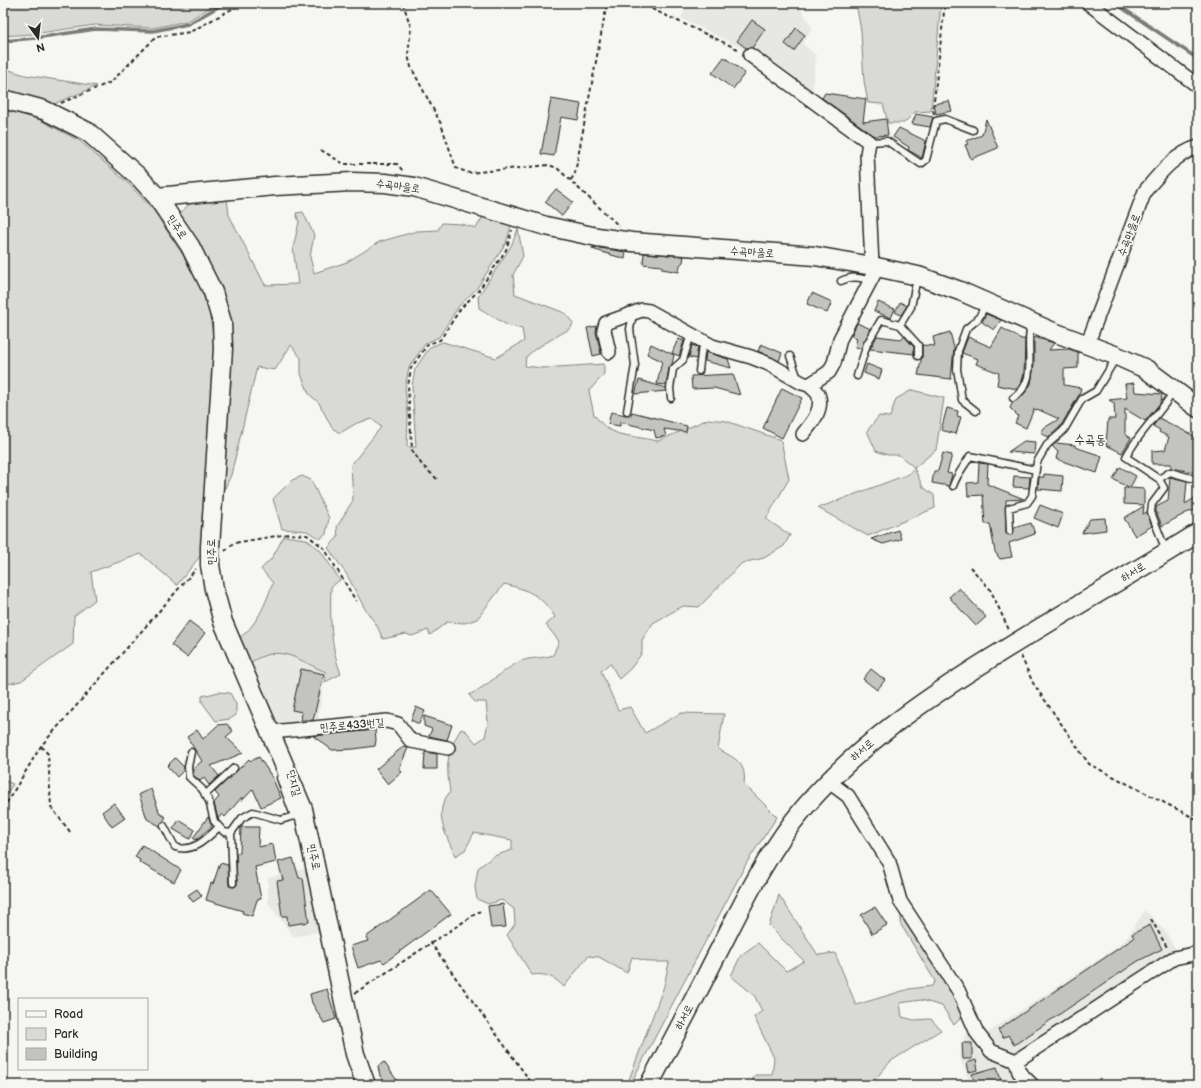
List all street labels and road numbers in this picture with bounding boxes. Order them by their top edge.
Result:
street label: 수곡마을로 [375,176,421,196]
street label: 민주로 [164,212,190,242]
street label: 수곡마을로 [1115,212,1143,258]
street label: 수곡마을로 [729,244,775,260]
street label: 민주로 [205,539,218,565]
street label: 하서로 [1118,560,1148,584]
street label: 민주로433번길 [319,716,385,734]
street label: 하서로 [848,736,876,764]
street label: 단지길 [284,768,304,798]
street label: 민주로 [305,843,323,871]
street label: 하서로 [672,1002,696,1032]

